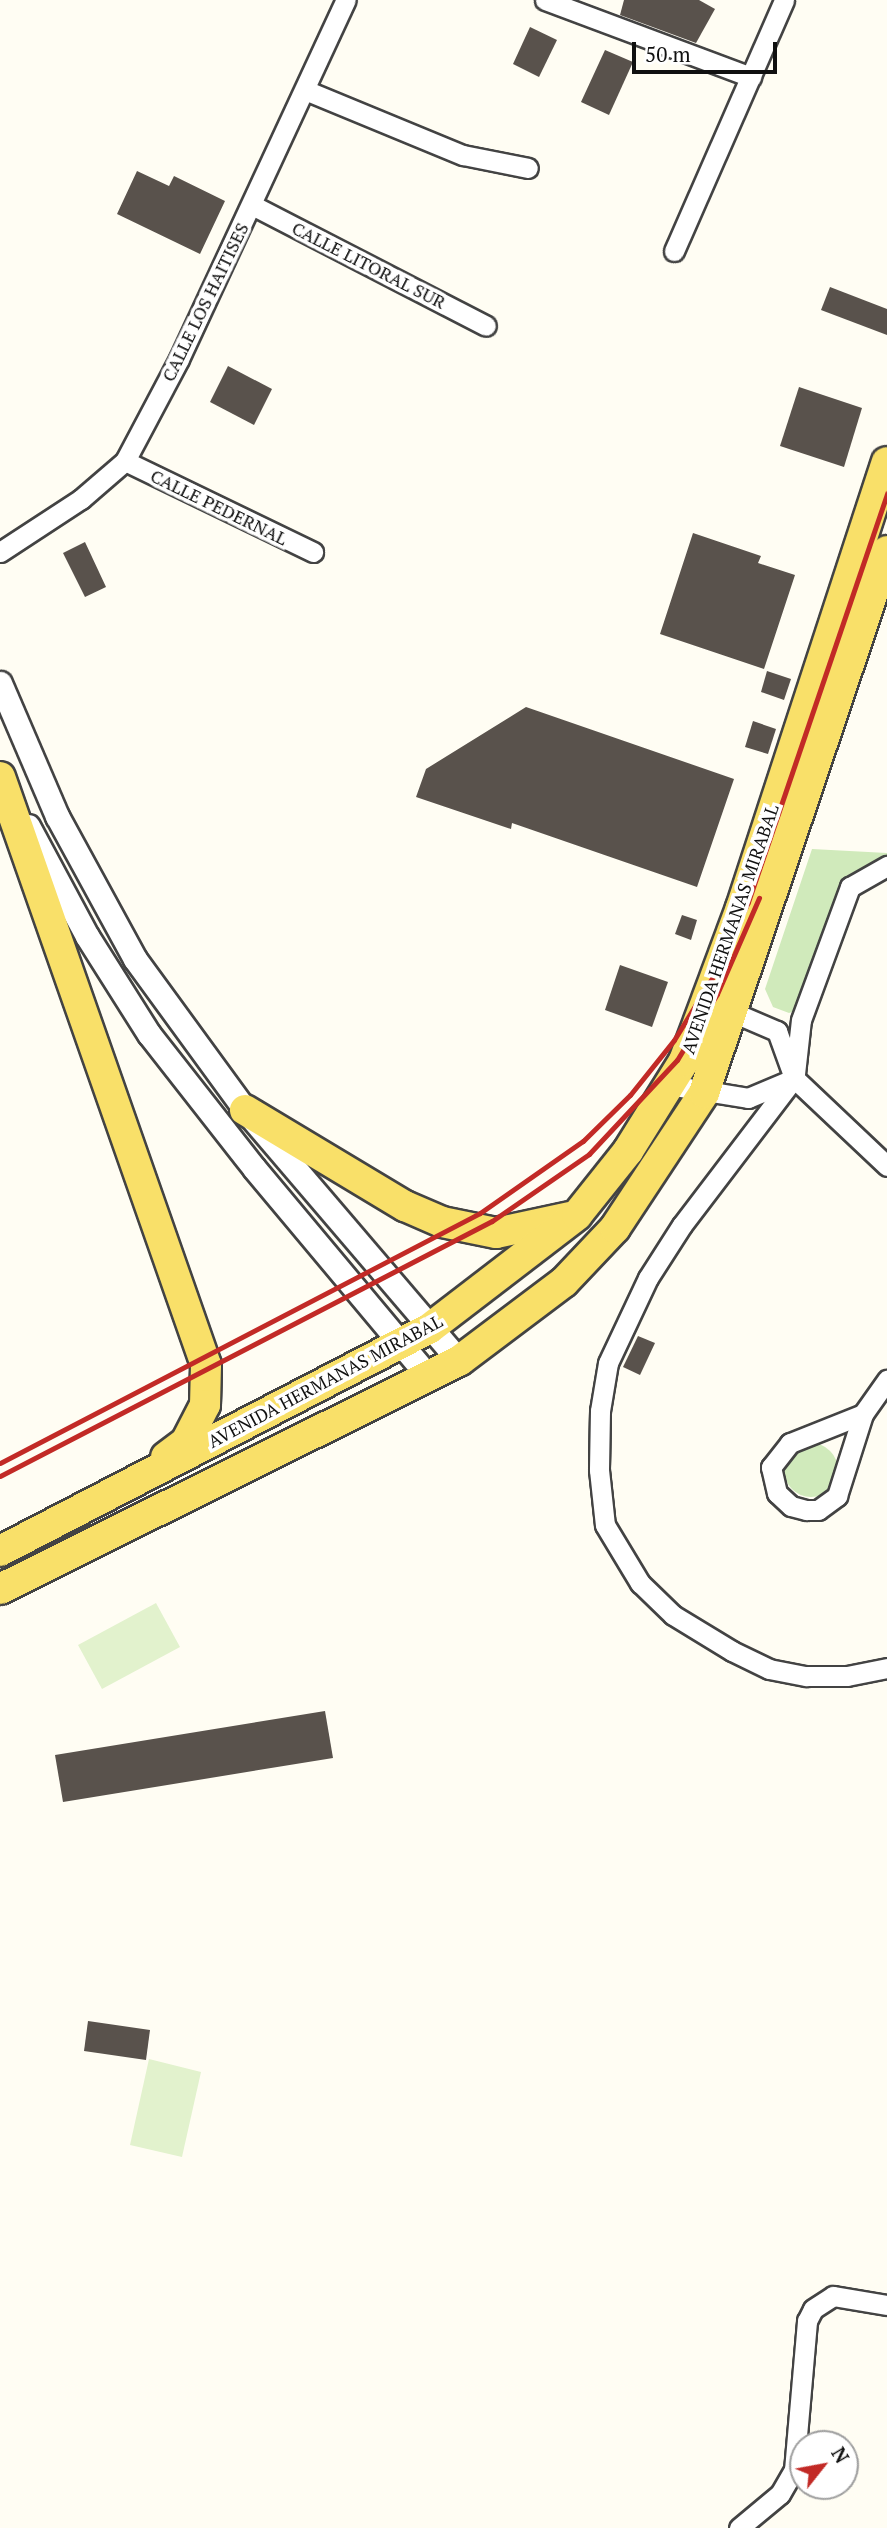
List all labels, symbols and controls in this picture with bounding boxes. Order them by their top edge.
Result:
scale bar [635,28,780,72]
text: 50 m [645,40,691,68]
street label: CALLE LITORAL SUR [289,217,449,313]
street label: CALLE LOS HAITISES [157,219,253,385]
street label: CALLE PEDERNAL [147,465,291,549]
street label: AVENIDA HERMANAS MIRABAL [677,801,783,1057]
street label: AVENIDA HERMANAS MIRABAL [204,1310,446,1452]
north arrow [789,2430,859,2500]
text: N [826,2442,855,2468]

